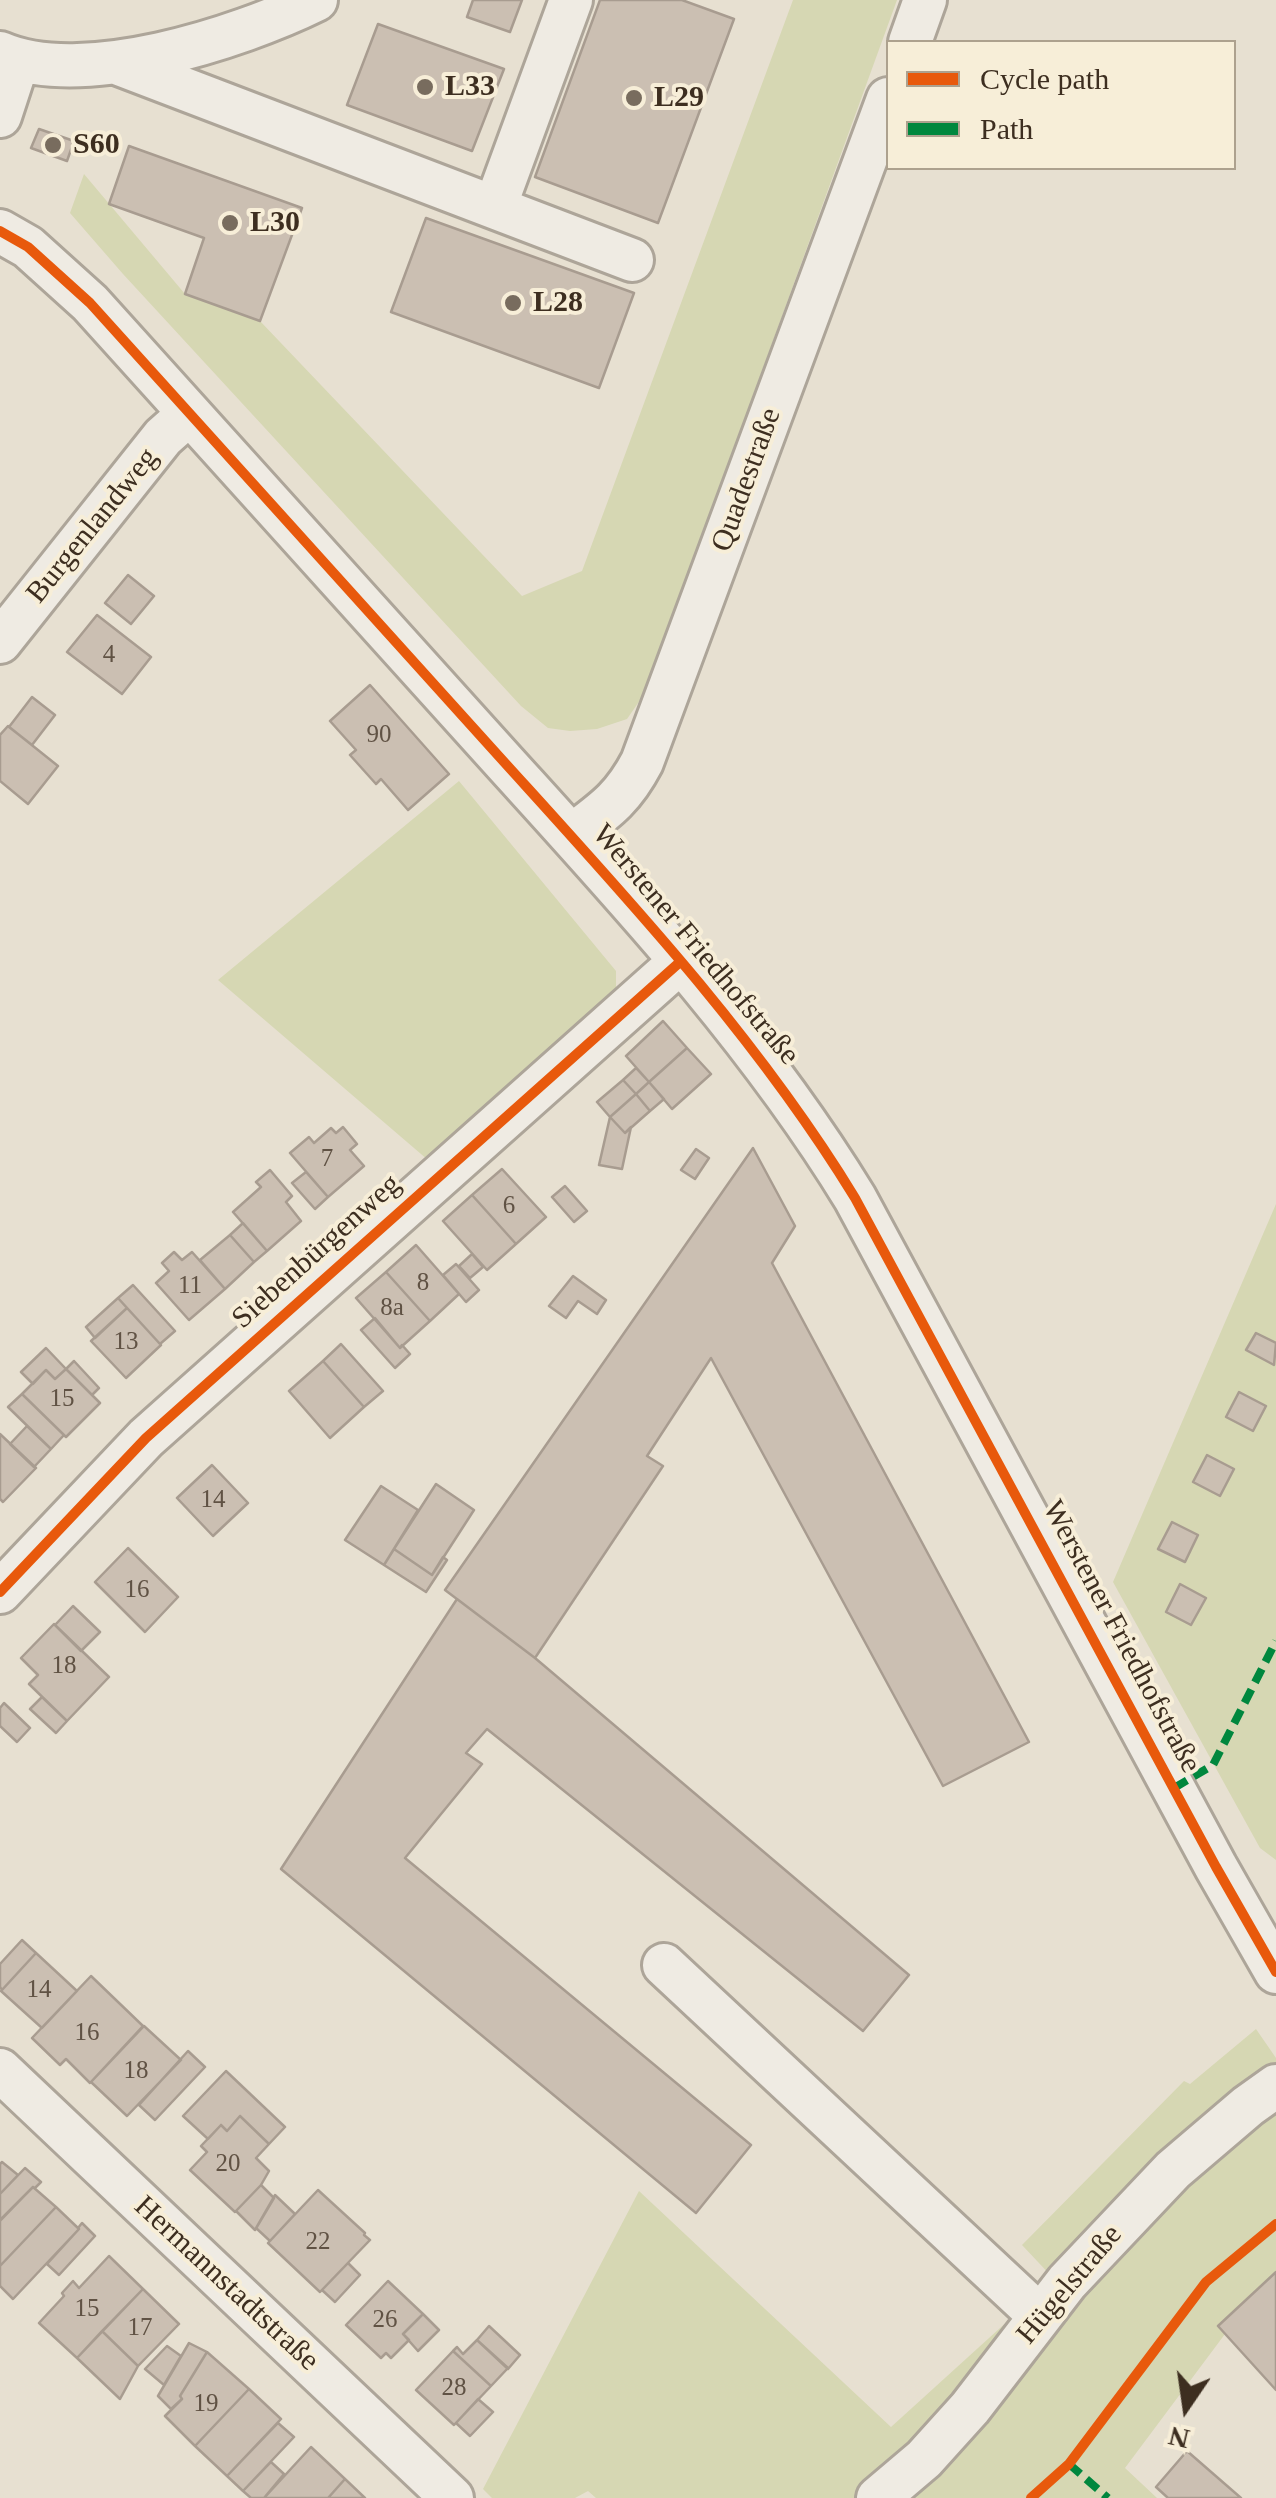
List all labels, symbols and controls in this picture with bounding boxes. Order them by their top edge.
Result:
legend [886,40,1236,170]
text: Cycle path [980,62,1109,95]
place label: L33 [445,69,495,105]
marker: L33 [414,76,436,98]
place label: L29 [654,80,704,116]
marker: L29 [623,87,645,109]
text: Path [980,112,1033,145]
place label: S60 [73,127,120,163]
marker: S60 [42,134,64,156]
place label: L30 [250,205,300,241]
marker: L30 [219,212,241,234]
place label: L28 [533,285,583,321]
marker: L28 [502,292,524,314]
street label: Quadestraße [704,403,790,557]
street label: Burgenlandweg [19,441,167,611]
house number: 4 [103,640,115,670]
house number: 90 [366,720,392,750]
street label: Werstener Friedhofstraße [584,817,806,1073]
house number: 7 [321,1144,333,1174]
street label: Siebenbürgenweg [225,1167,409,1337]
house number: 6 [503,1191,515,1221]
house number: 8 [417,1268,429,1298]
house number: 11 [178,1271,202,1301]
house number: 8a [380,1293,404,1323]
house number: 13 [114,1327,138,1357]
house number: 15 [50,1384,74,1414]
house number: 14 [200,1485,226,1515]
street label: Werstener Friedhofstraße [1034,1495,1208,1779]
house number: 16 [124,1575,150,1605]
house number: 18 [52,1651,76,1681]
house number: 14 [26,1975,52,2005]
house number: 16 [74,2018,100,2048]
house number: 18 [124,2056,148,2086]
house number: 20 [216,2149,240,2179]
street label: Hermannstadtstraße [126,2189,326,2379]
street label: Hügelstraße [1010,2218,1130,2352]
house number: 22 [306,2227,330,2257]
house number: 15 [74,2294,100,2324]
house number: 26 [372,2305,398,2335]
house number: 17 [128,2313,152,2343]
north arrow [1136,2358,1236,2458]
house number: 28 [442,2373,466,2403]
house number: 19 [194,2389,218,2419]
text: N [1166,2420,1192,2455]

